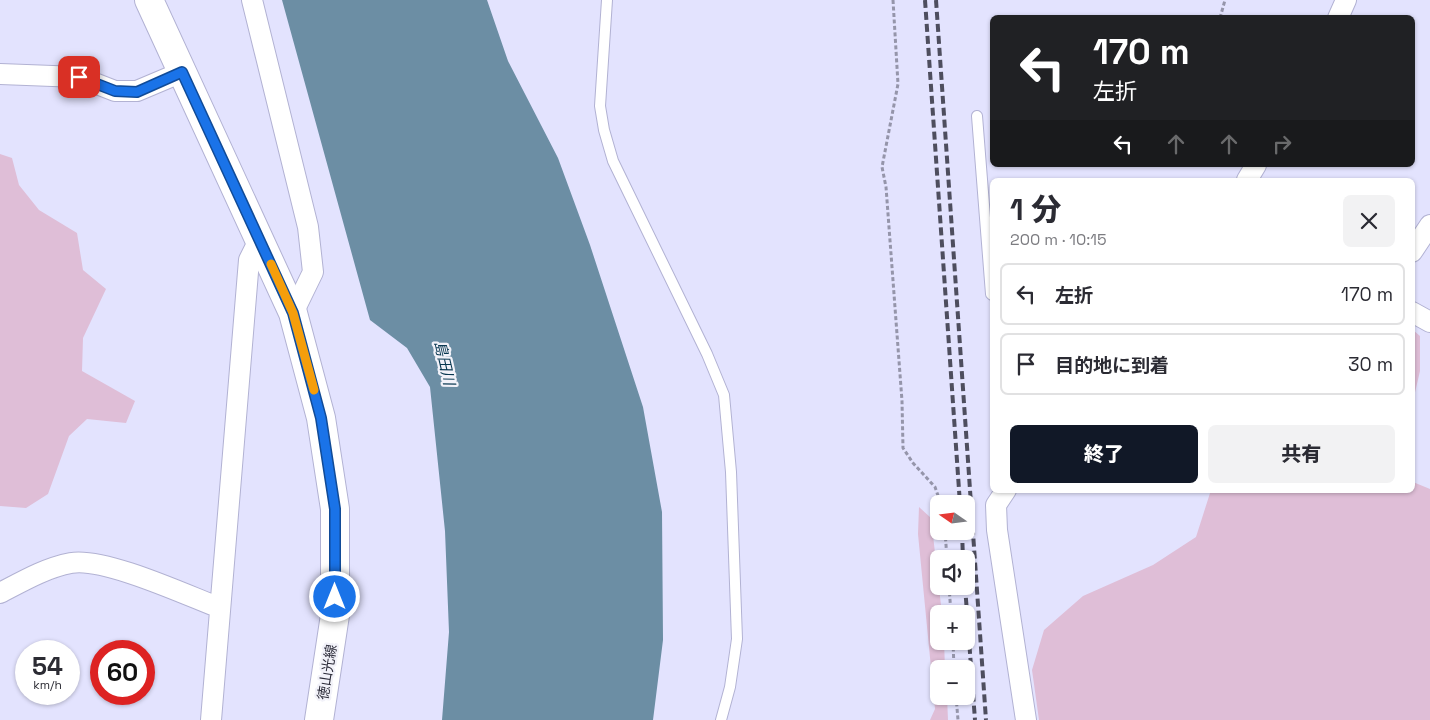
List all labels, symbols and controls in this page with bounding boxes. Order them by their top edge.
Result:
text: 170 m [1093,30,1190,74]
icon: left [1010,35,1075,100]
pin [58,56,100,98]
icon: arrive [65,63,93,91]
text: 左折 [1093,77,1137,105]
icon: left [1109,130,1137,158]
icon: ahead [1162,130,1190,158]
icon: ahead [1215,130,1243,158]
icon: right [1268,130,1296,158]
text: 1 分 [1010,190,1061,229]
button: close [1343,195,1395,247]
text: 200 m · 10:15 [1010,229,1107,250]
icon: left [1012,280,1040,308]
text: 170 m [1341,282,1393,307]
text: 左折 [1055,283,1093,308]
water label: 島田川 [431,339,460,389]
icon: arrive [1012,350,1040,378]
text: 30 m [1348,352,1393,377]
text: 目的地に到着 [1055,353,1169,378]
button: 終了 [1010,425,1198,483]
button: 共有 [1208,425,1395,483]
north arrow [930,495,975,540]
map controls [930,495,975,705]
button: sound [930,550,975,595]
position arrow [308,570,360,622]
button: + [930,605,975,650]
speed limit sign: 60 [90,640,155,705]
street label: 徳山光線 [314,643,340,701]
text: 54 [32,650,63,682]
button: − [930,660,975,705]
text: km/h [33,677,62,693]

